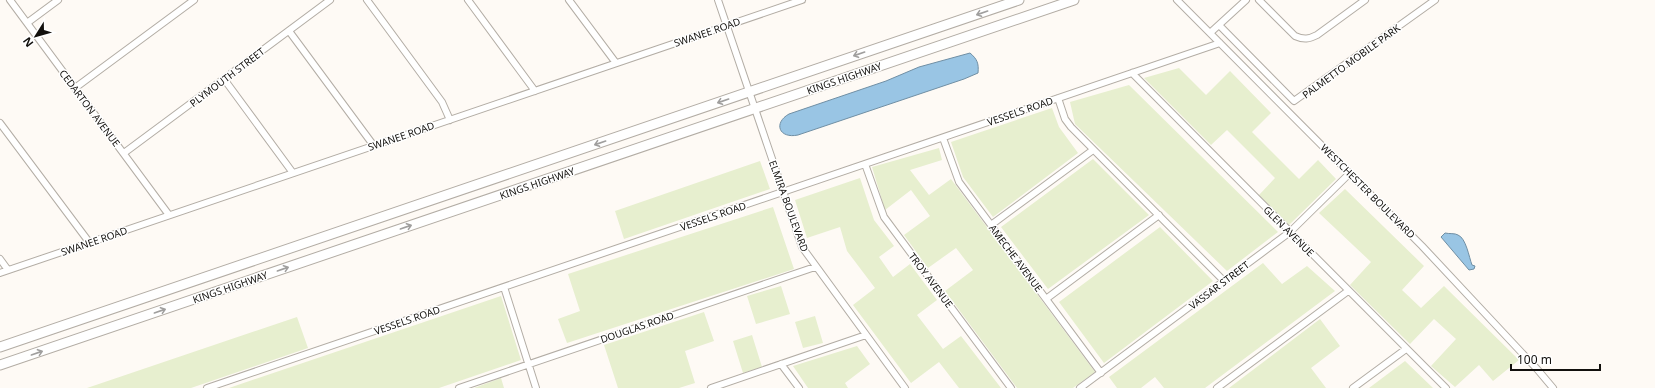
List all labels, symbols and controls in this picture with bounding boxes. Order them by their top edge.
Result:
one-way arrow [977,9,989,17]
street label: SWANEE ROAD [672,14,742,50]
north arrow [16,16,56,56]
street label: PALMETTO MOBILE PARK [1299,20,1403,101]
text: N [19,34,36,50]
street label: PLYMOUTH STREET [187,44,268,110]
one-way arrow [854,51,866,59]
street label: KINGS HIGHWAY [805,59,884,97]
street label: CEDARTON AVENUE [56,67,124,149]
street label: VESSELS ROAD [985,93,1055,129]
one-way arrow [717,98,730,105]
street label: SWANEE ROAD [366,118,436,154]
one-way arrow [594,140,607,147]
street label: WESTCHESTER BOULEVARD [1318,141,1418,241]
street label: ELMIRA BOULEVARD [766,158,812,254]
street label: KINGS HIGHWAY [498,164,577,202]
street label: VESSELS ROAD [678,198,748,234]
street label: GLEN AVENUE [1261,203,1317,259]
street label: AMECHE AVENUE [986,221,1046,295]
street label: SWANEE ROAD [59,223,129,259]
one-way arrow [399,223,412,230]
street label: TROY AVENUE [906,250,956,310]
street label: VASSAR STREET [1186,257,1252,312]
one-way arrow [276,265,289,272]
street label: KINGS HIGHWAY [191,268,270,306]
street label: VESSELS ROAD [372,302,442,338]
one-way arrow [153,307,166,314]
street label: DOUGLAS ROAD [598,308,676,346]
scale bar [1511,346,1600,372]
one-way arrow [30,349,43,356]
text: 100 m [1517,351,1552,368]

